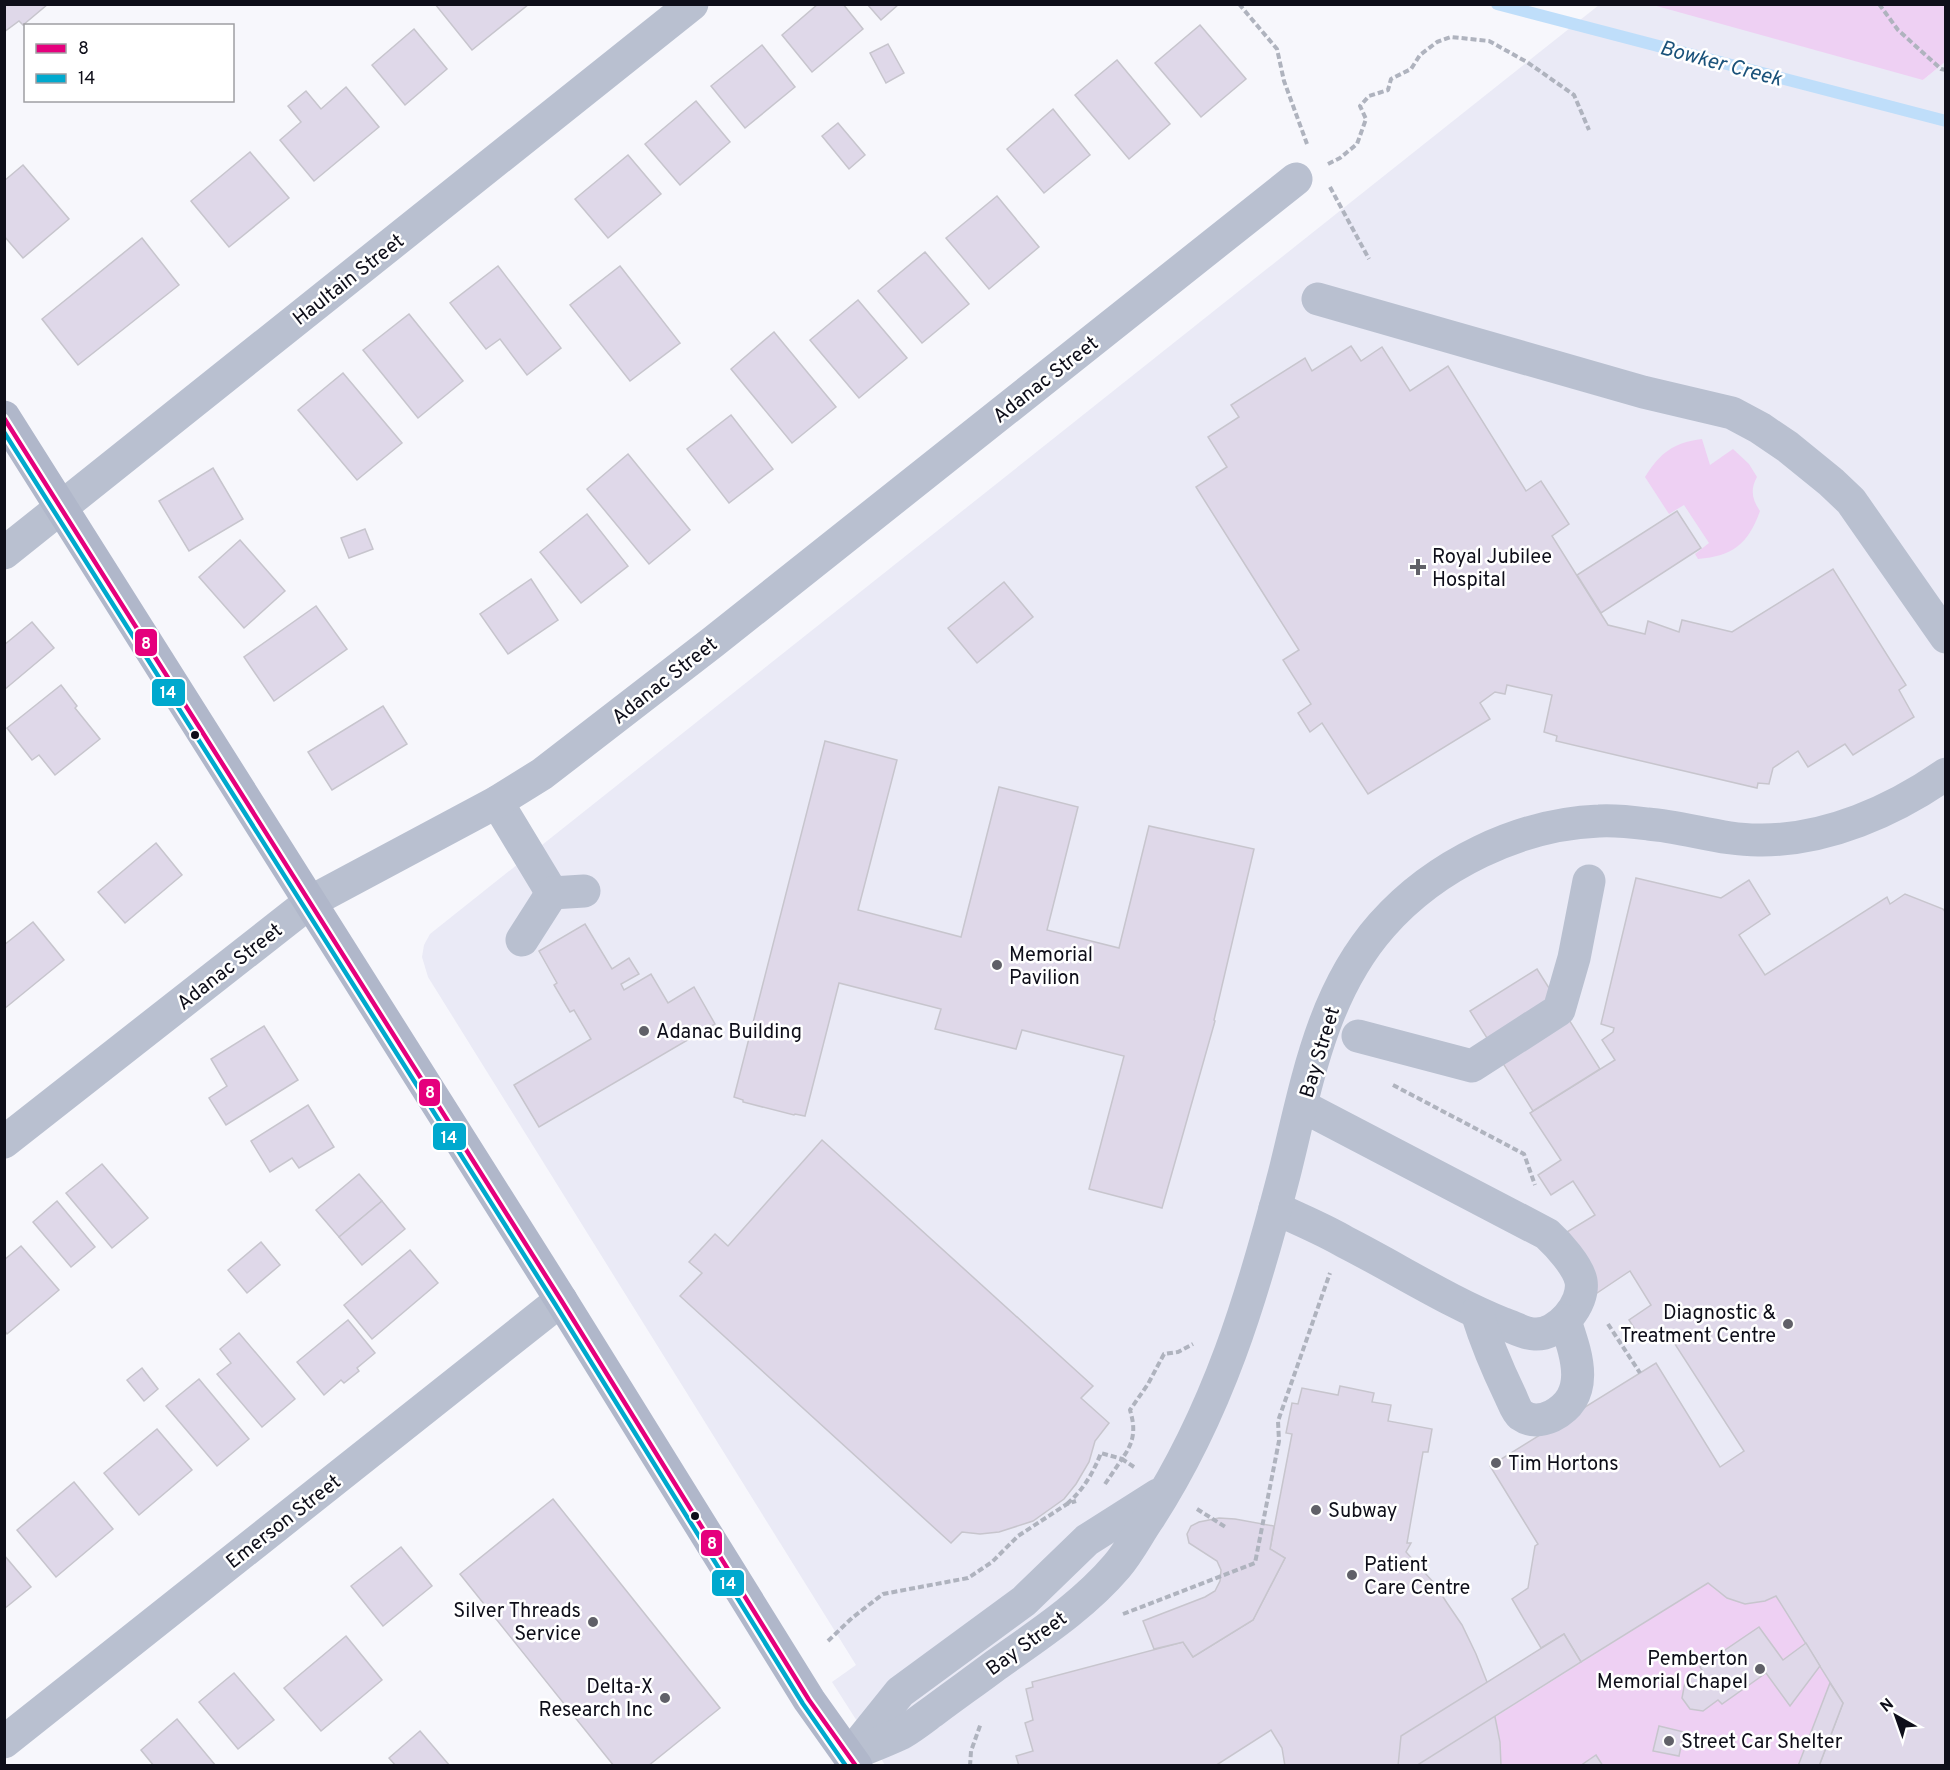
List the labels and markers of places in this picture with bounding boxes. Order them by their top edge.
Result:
place label: Royal Jubilee Hospital [1432,545,1552,594]
marker: Royal Jubilee Hospital [1409,558,1427,576]
unlabelled marker [189,729,201,741]
place label: Memorial Pavilion [1009,943,1093,992]
marker: Memorial Pavilion [990,958,1004,972]
place label: Adanac Building [656,1020,802,1046]
marker: Adanac Building [637,1024,651,1038]
place label: Diagnostic & Treatment Centre [1620,1301,1776,1350]
marker: Diagnostic & Treatment Centre [1781,1317,1795,1331]
place label: Tim Hortons [1508,1452,1619,1478]
marker: Tim Hortons [1489,1456,1503,1470]
place label: Subway [1328,1499,1397,1525]
marker: Subway [1309,1503,1323,1517]
unlabelled marker [689,1510,701,1522]
place label: Patient Care Centre [1364,1553,1470,1602]
marker: Patient Care Centre [1345,1568,1359,1582]
place label: Silver Threads Service [453,1599,581,1648]
marker: Silver Threads Service [586,1615,600,1629]
place label: Pemberton Memorial Chapel [1597,1647,1748,1696]
marker: Pemberton Memorial Chapel [1753,1662,1767,1676]
place label: Delta-X Research Inc [539,1675,653,1724]
marker: Delta-X Research Inc [658,1691,672,1705]
place label: Street Car Shelter [1681,1730,1843,1756]
marker: Street Car Shelter [1662,1734,1676,1748]

